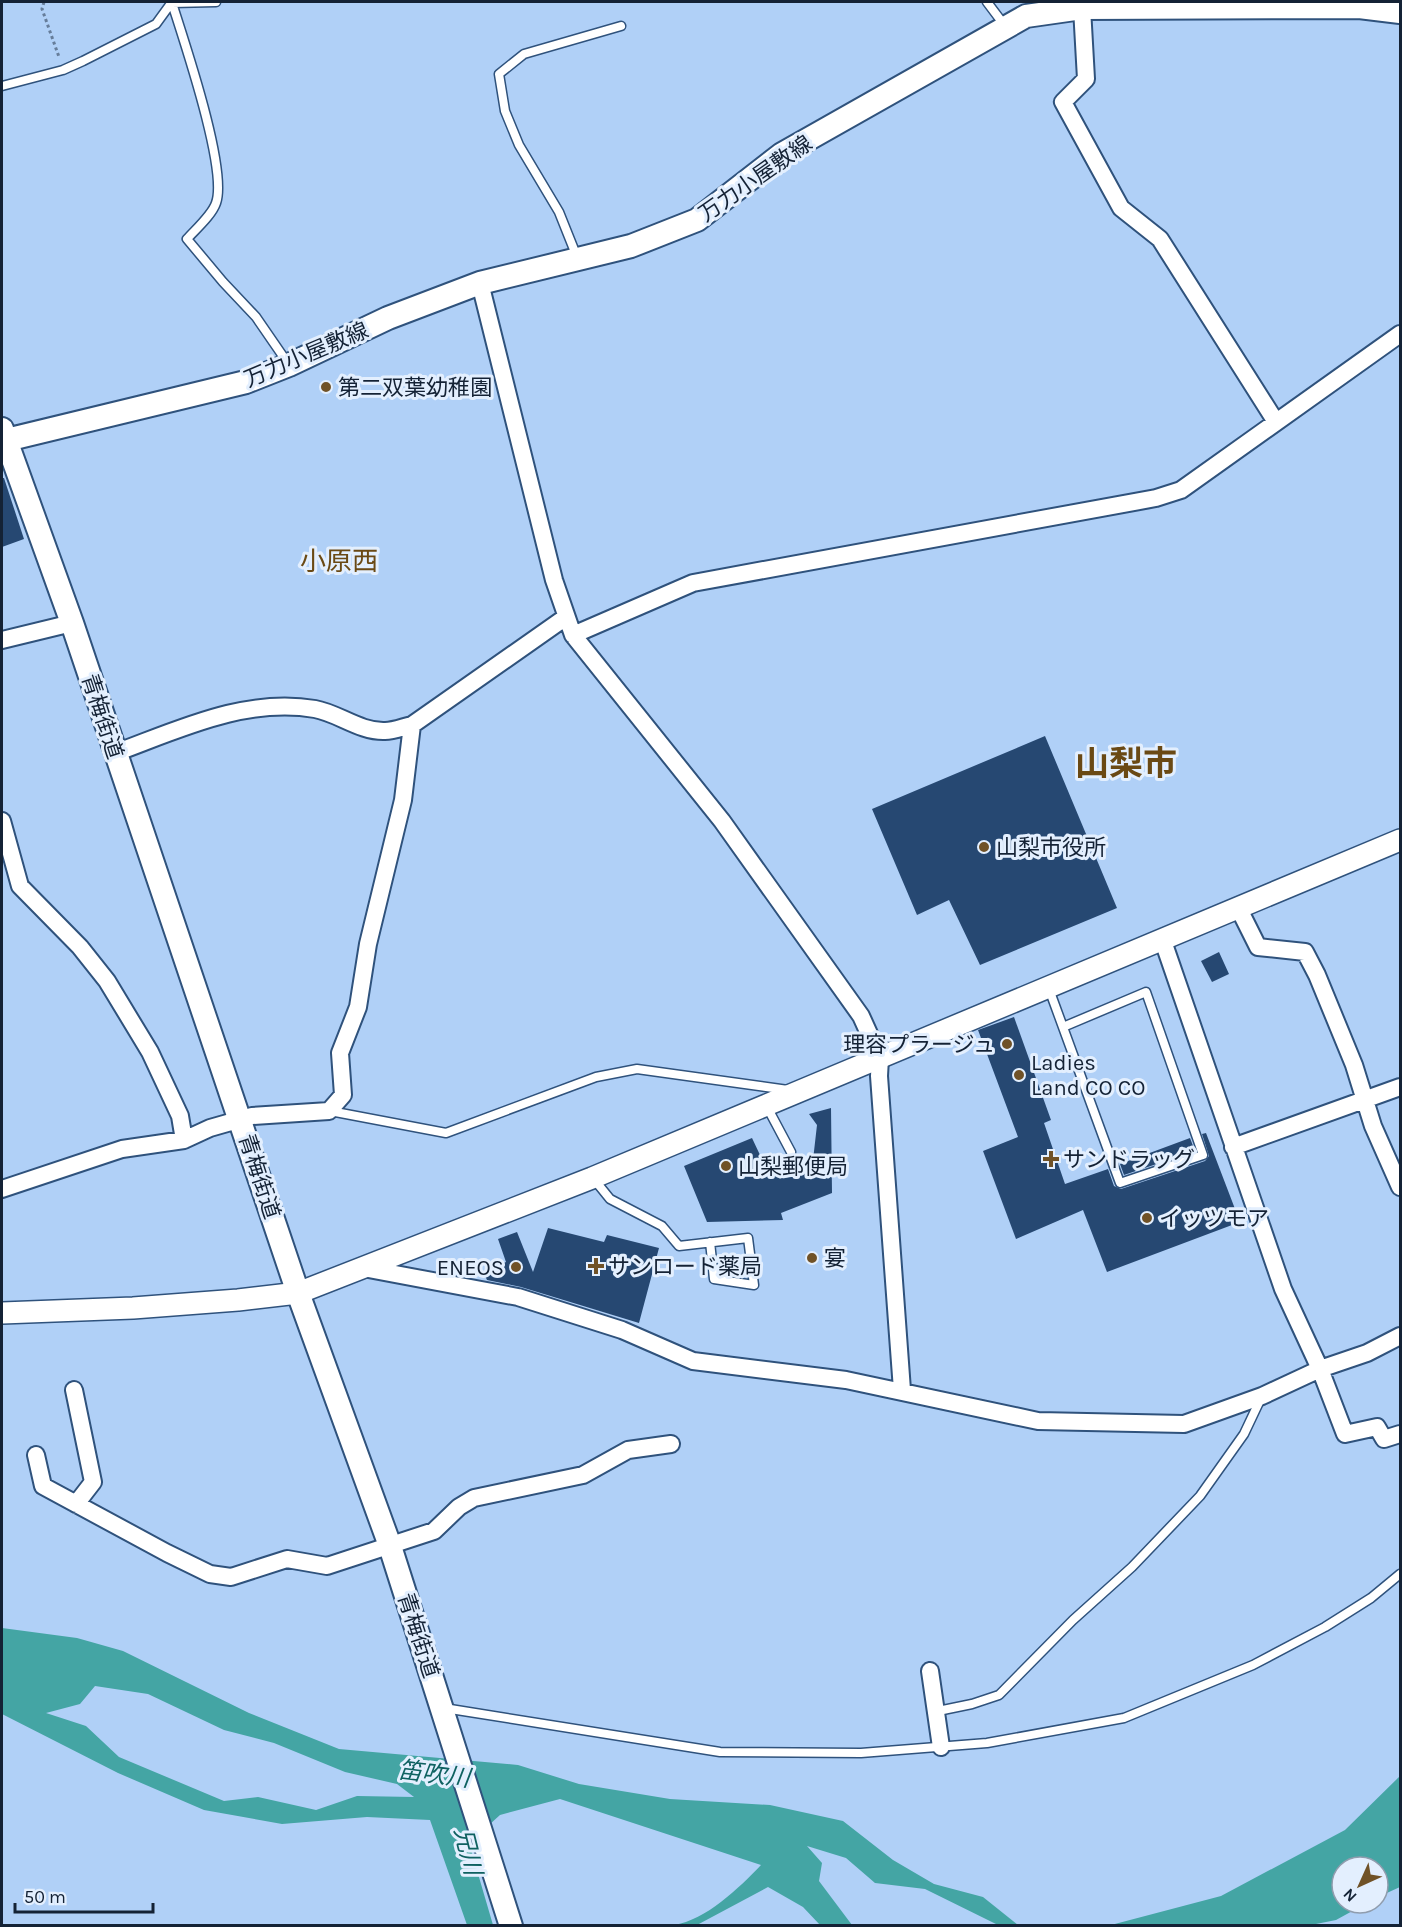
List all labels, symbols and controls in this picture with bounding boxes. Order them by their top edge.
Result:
street label: 万力小屋敷線 [694,130,817,227]
street label: 万力小屋敷線 [241,317,372,393]
place label: 第二双葉幼稚園 [338,375,492,401]
marker: 第二双葉幼稚園 [319,380,333,394]
district label: 小原西 [300,546,378,577]
street label: 青梅街道 [76,670,128,762]
district label: 山梨市 [1075,744,1177,784]
place label: 山梨市役所 [996,835,1106,861]
marker: 山梨市役所 [977,840,991,854]
place label: 理容プラージュ [843,1032,995,1058]
marker: 理容プラージュ [1000,1037,1014,1051]
place label: Ladies Land CO CO [1031,1050,1146,1101]
marker: Ladies Land CO CO [1012,1068,1026,1082]
street label: 青梅街道 [233,1130,285,1222]
place label: サンドラッグ [1063,1147,1195,1173]
marker: サンドラッグ [1044,1152,1058,1166]
place label: 山梨郵便局 [738,1154,848,1180]
marker: 山梨郵便局 [719,1159,733,1173]
place label: イッツモア [1159,1206,1269,1232]
marker: イッツモア [1140,1211,1154,1225]
place label: 宴 [824,1246,846,1272]
marker: 宴 [805,1251,819,1265]
place label: サンロード薬局 [608,1254,762,1280]
place label: ENEOS [437,1255,504,1281]
marker: サンロード薬局 [589,1259,603,1273]
marker: ENEOS [509,1260,523,1274]
street label: 青梅街道 [392,1589,444,1681]
water label: 笛吹川 [397,1756,474,1793]
water label: 兄川 [449,1824,488,1881]
north arrow [1330,1855,1390,1915]
scale bar [15,1876,153,1914]
text: N [1339,1884,1361,1906]
text: 50 m [24,1886,66,1908]

